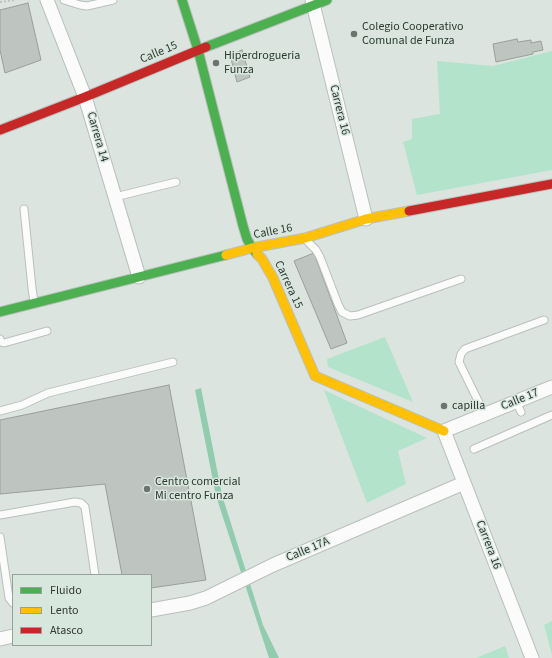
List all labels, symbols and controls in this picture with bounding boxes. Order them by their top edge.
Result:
place label: Colegio Cooperativo Comunal de Funza [362,20,463,48]
marker: Colegio Cooperativo Comunal de Funza [349,29,359,39]
street label: Calle 15 [138,39,180,67]
place label: Hiperdrogueria Funza [224,49,300,77]
marker: Hiperdrogueria Funza [211,58,221,68]
street label: Carrera 16 [326,83,352,137]
street label: Carrera 14 [83,110,111,164]
street label: Calle 16 [252,221,294,243]
street label: Carrera 15 [271,259,305,311]
street label: Calle 17 [499,386,541,414]
place label: capilla [452,399,485,413]
marker: capilla [439,401,449,411]
place label: Centro comercial Mi centro Funza [155,475,241,503]
marker: Centro comercial Mi centro Funza [142,484,152,494]
street label: Carrera 16 [472,518,504,572]
street label: Calle 17A [284,534,332,566]
legend [12,574,152,646]
text: Fluido [50,582,82,599]
text: Lento [50,602,79,619]
text: Atasco [50,622,83,639]

